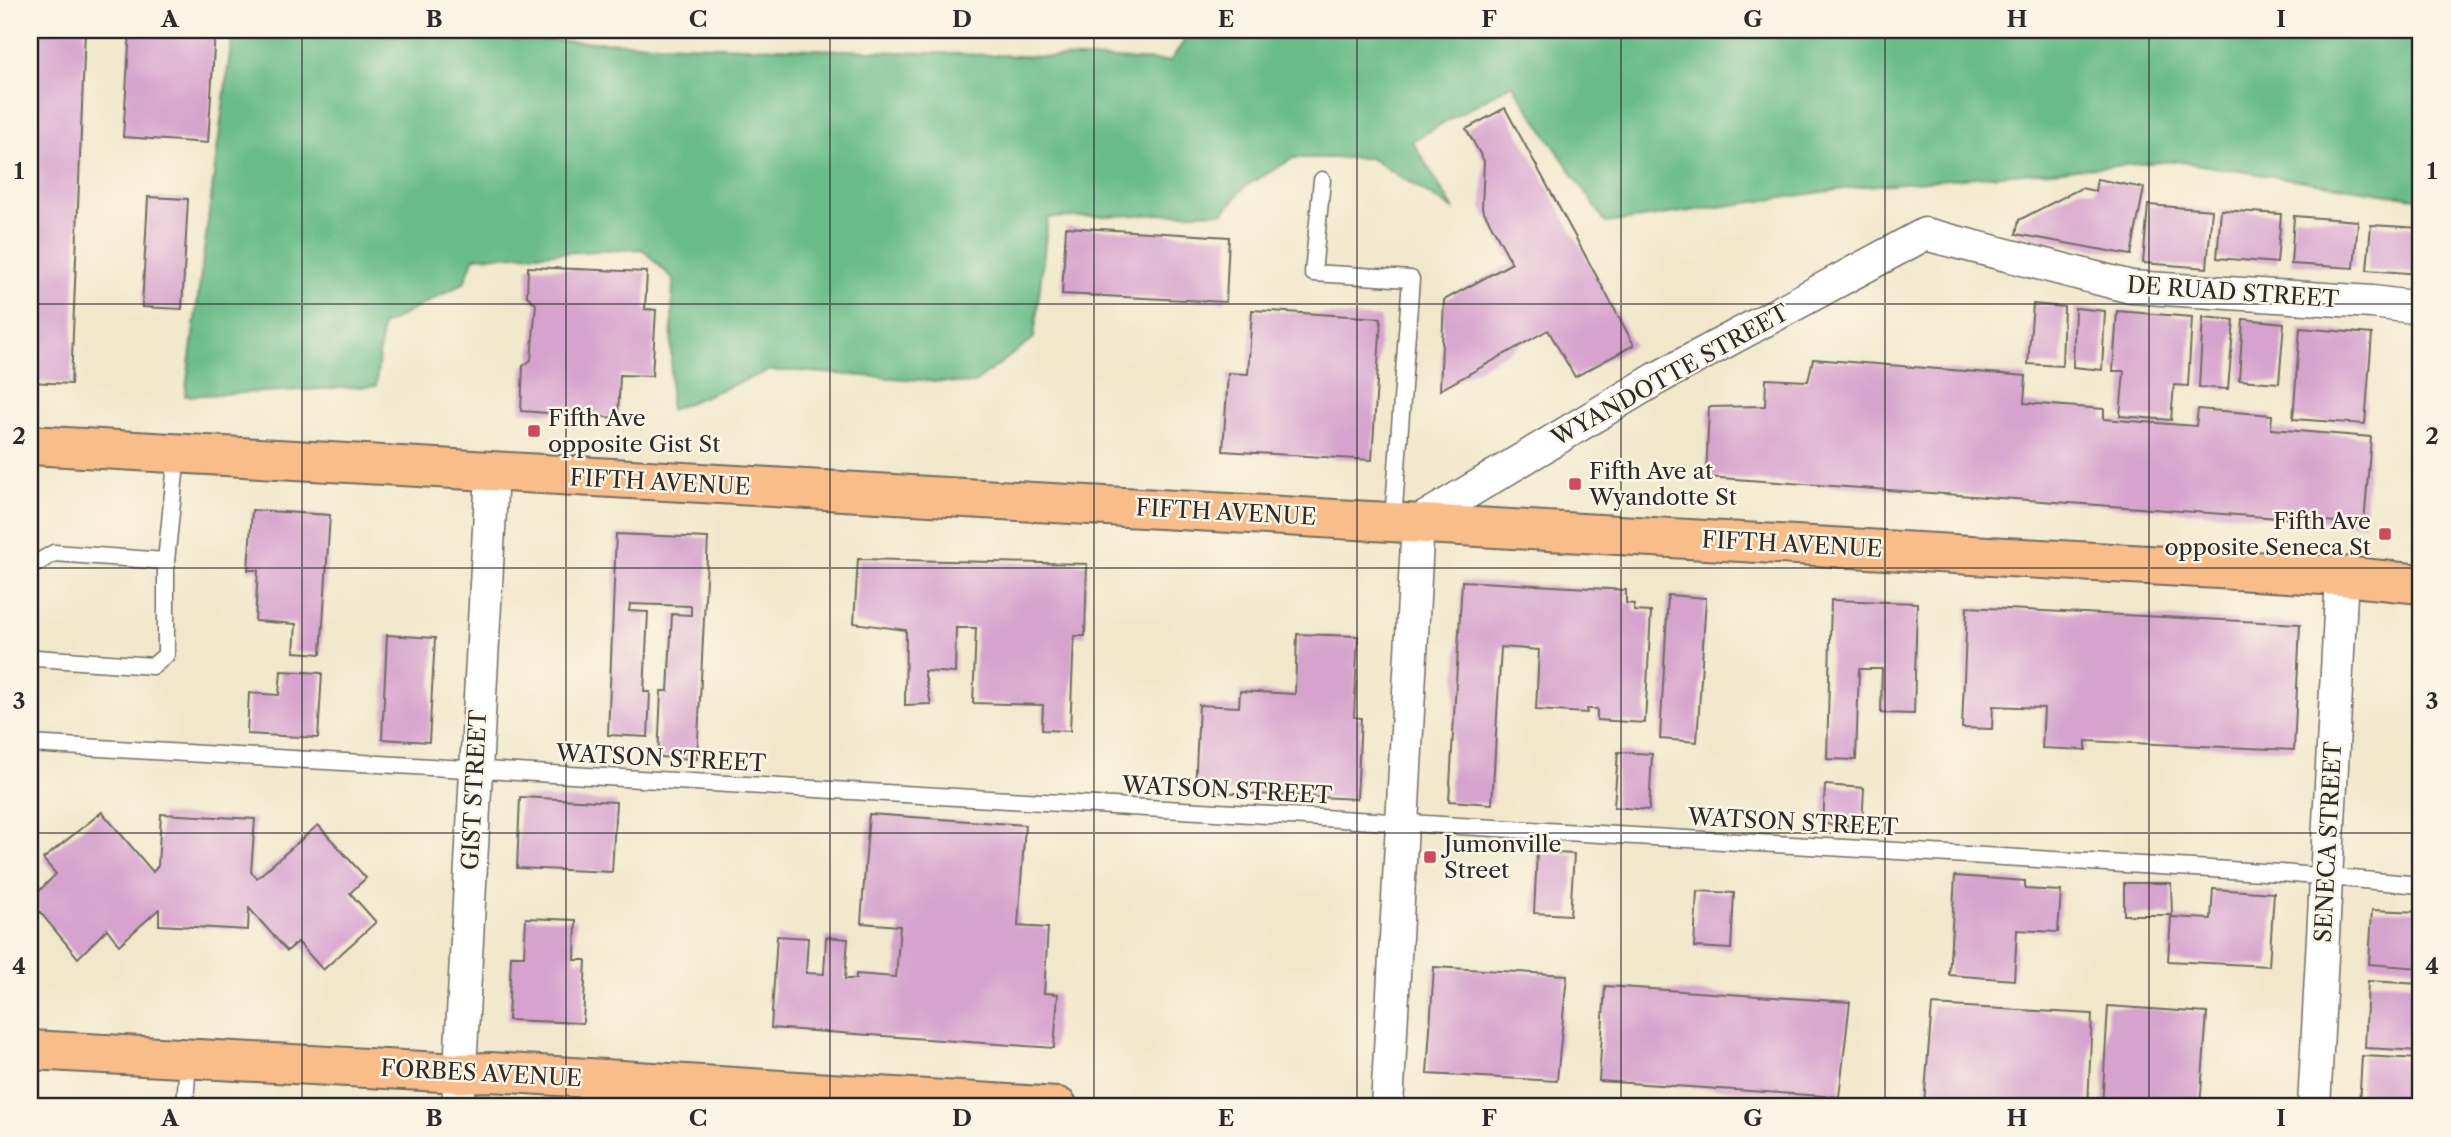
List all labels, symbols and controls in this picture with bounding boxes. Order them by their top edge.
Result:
text: A [160,5,180,33]
text: B [425,5,443,33]
text: C [689,5,707,33]
text: D [952,5,972,33]
text: E [1218,5,1234,33]
text: F [1481,5,1497,33]
text: G [1743,5,1763,33]
text: H [2007,5,2028,33]
text: I [2276,5,2286,33]
text: 1 [14,157,25,185]
text: 1 [2427,157,2438,185]
street label: DE RUAD STREET [2126,271,2341,313]
street label: WYANDOTTE STREET [1546,298,1794,452]
place label: Fifth Ave opposite Gist St [548,404,720,458]
text: 2 [12,422,26,450]
text: 2 [2425,422,2439,450]
marker: Fifth Ave opposite Gist St [526,423,542,439]
place label: Fifth Ave at Wyandotte St [1588,457,1737,511]
street label: FIFTH AVENUE [569,463,751,501]
marker: Fifth Ave at Wyandotte St [1567,476,1583,492]
street label: FIFTH AVENUE [1135,493,1317,531]
place label: Fifth Ave opposite Seneca St [2164,507,2371,561]
street label: FIFTH AVENUE [1701,525,1883,563]
marker: Fifth Ave opposite Seneca St [2377,526,2393,542]
text: 3 [13,687,26,715]
text: 3 [2426,687,2439,715]
street label: GIST STREET [456,708,492,871]
street label: WATSON STREET [554,738,768,778]
street label: SENECA STREET [2309,740,2347,943]
street label: WATSON STREET [1120,770,1334,810]
street label: WATSON STREET [1686,802,1900,842]
place label: Jumonville Street [1441,830,1561,884]
marker: Jumonville Street [1422,849,1438,865]
text: 4 [12,952,26,980]
text: 4 [2425,952,2439,980]
street label: FORBES AVENUE [380,1054,582,1092]
text: A [160,1104,180,1132]
text: B [425,1104,443,1132]
text: C [689,1104,707,1132]
text: D [952,1104,972,1132]
text: E [1218,1104,1234,1132]
text: F [1481,1104,1497,1132]
text: G [1743,1104,1763,1132]
text: H [2007,1104,2028,1132]
text: I [2276,1104,2286,1132]

